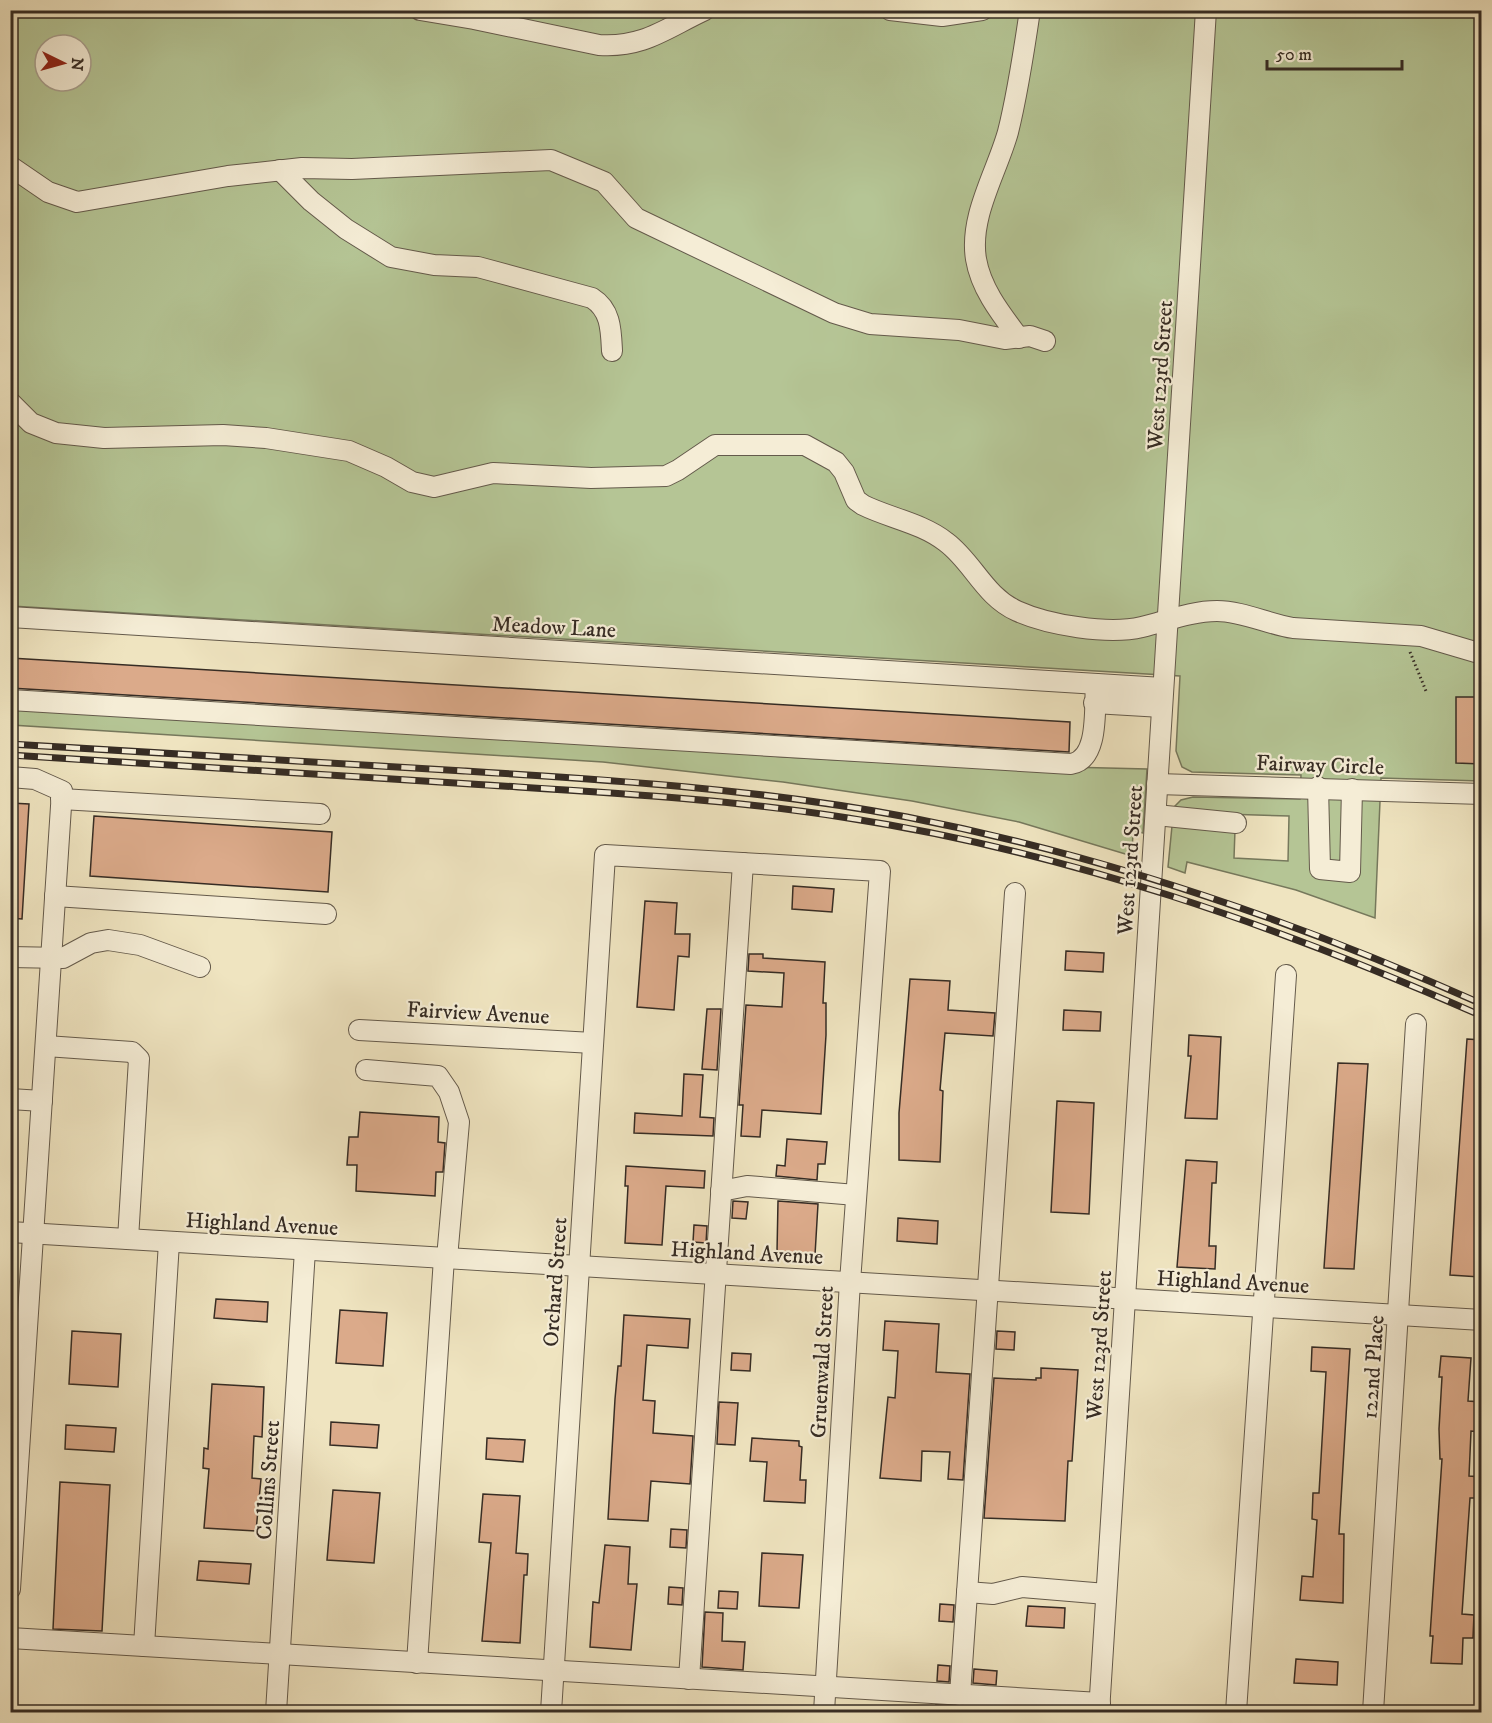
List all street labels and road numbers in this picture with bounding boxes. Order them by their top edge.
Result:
street label: West 123rd Street [1142,299,1179,452]
street label: Meadow Lane [491,611,617,644]
street label: Fairway Circle [1255,750,1384,781]
street label: West 123rd Street [1112,784,1149,937]
street label: Fairview Avenue [406,996,550,1031]
street label: Highland Avenue [185,1207,339,1242]
street label: Orchard Street [537,1216,573,1348]
street label: Highland Avenue [670,1236,824,1271]
street label: Highland Avenue [1156,1265,1310,1300]
street label: West 123rd Street [1081,1269,1118,1422]
street label: Gruenwald Street [805,1285,840,1439]
street label: 122nd Place [1356,1314,1391,1420]
street label: Collins Street [251,1419,286,1541]

